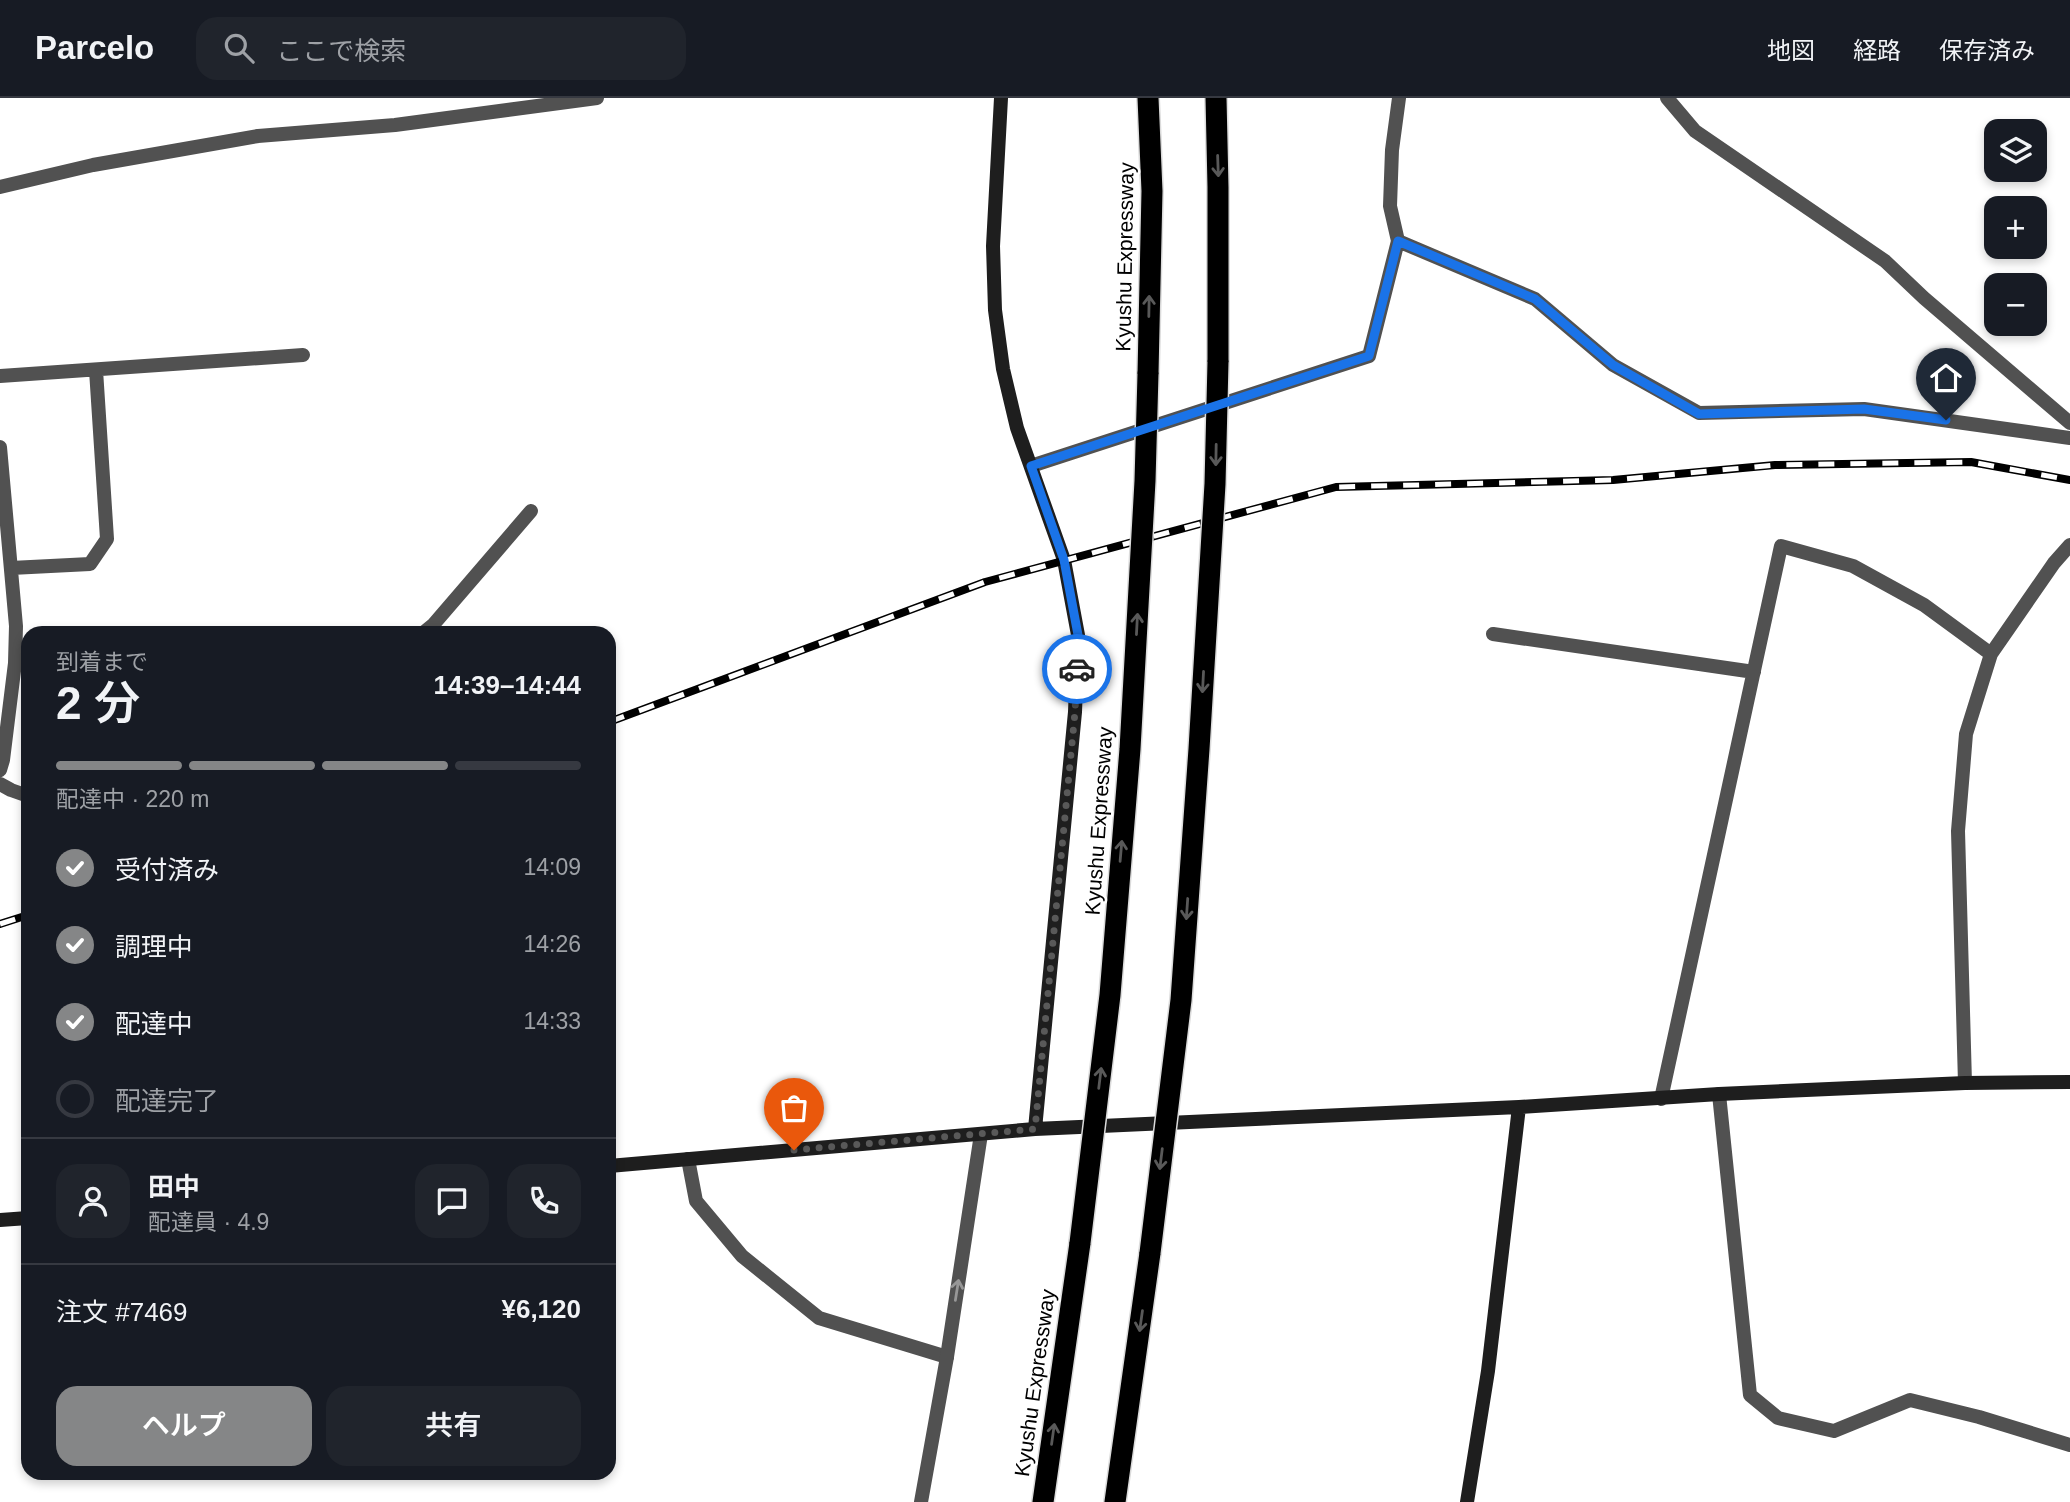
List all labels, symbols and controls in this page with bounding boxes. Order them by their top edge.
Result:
search box [196,17,686,80]
text: Parcelo [35,29,154,66]
icon: search [220,29,258,67]
text: ここで検索 [276,36,406,66]
text: 地図 [1767,37,1815,64]
text: 経路 [1853,37,1901,64]
text: 保存済み [1939,37,2035,64]
map controls [1984,119,2047,336]
button: layers [1984,119,2047,182]
one-way arrow [1211,154,1225,177]
street label: Kyushu Expressway [1111,162,1138,352]
button: + [1984,196,2047,259]
button: − [1984,273,2047,336]
one-way arrow [1143,295,1156,318]
pin [1916,348,1976,420]
icon: home [1927,359,1965,397]
one-way arrow [1209,443,1222,466]
one-way arrow [1131,613,1144,636]
courier [1042,634,1112,704]
text: 到着まで [56,649,148,675]
icon: car [1058,650,1096,688]
text: 14:39–14:44 [434,670,581,700]
one-way arrow [1197,670,1210,693]
text: 2 分 [56,677,140,729]
street label: Kyushu Expressway [1080,725,1117,916]
text: 配達中 · 220 m [56,786,209,812]
one-way arrow [1115,840,1128,863]
icon: check [56,849,94,887]
text: 14:09 [523,854,581,880]
text: 受付済み [115,855,219,885]
one-way arrow [1180,897,1193,919]
icon: check [56,926,94,964]
text: 14:26 [523,931,581,957]
text: 調理中 [115,932,193,962]
icon: check [56,1003,94,1041]
text: 14:33 [523,1008,581,1034]
text: 配達中 [115,1009,193,1039]
one-way arrow [1093,1067,1106,1089]
pin [764,1078,824,1150]
text: 配達完了 [115,1086,219,1116]
icon: bag [775,1089,813,1127]
one-way arrow [1155,1147,1168,1170]
button: person [56,1164,130,1238]
button: chat [415,1164,489,1238]
button: phone [507,1164,581,1238]
text: 田中 [148,1172,200,1202]
text: 配達員 · 4.9 [148,1209,269,1235]
one-way arrow [951,1279,964,1302]
street label: Kyushu Expressway [1010,1287,1059,1478]
text: ¥6,120 [501,1294,581,1324]
text: 注文 #7469 [56,1297,188,1327]
one-way arrow [1134,1309,1147,1332]
button: ヘルプ [56,1386,312,1466]
button: 共有 [326,1386,581,1466]
one-way arrow [1046,1424,1059,1446]

